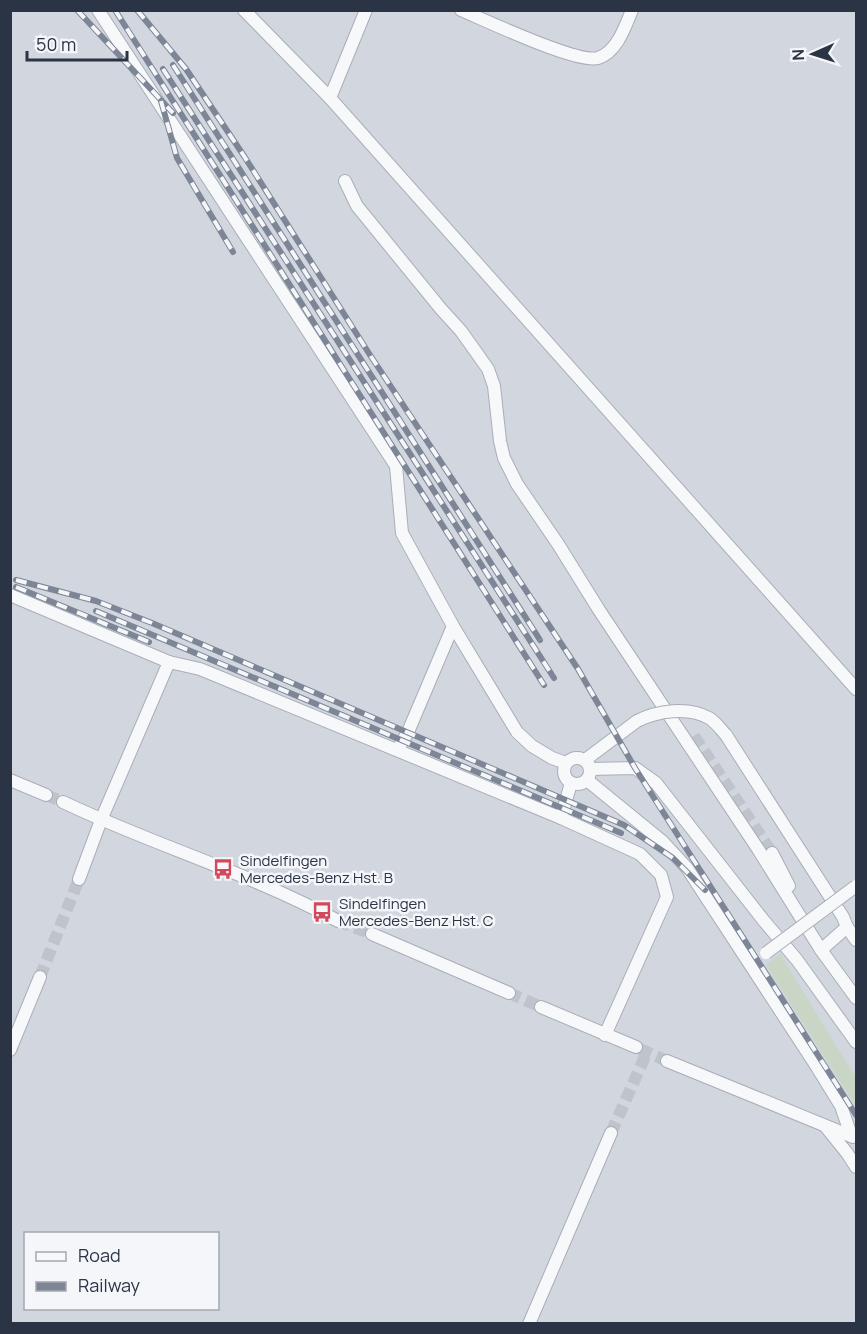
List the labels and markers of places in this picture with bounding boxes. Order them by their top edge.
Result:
place label: Sindelfingen Mercedes-Benz Hst. B [240,850,393,888]
bus stop icon: Sindelfingen Mercedes-Benz Hst. B [211,857,235,881]
place label: Sindelfingen Mercedes-Benz Hst. C [339,893,494,931]
bus stop icon: Sindelfingen Mercedes-Benz Hst. C [310,900,334,924]

